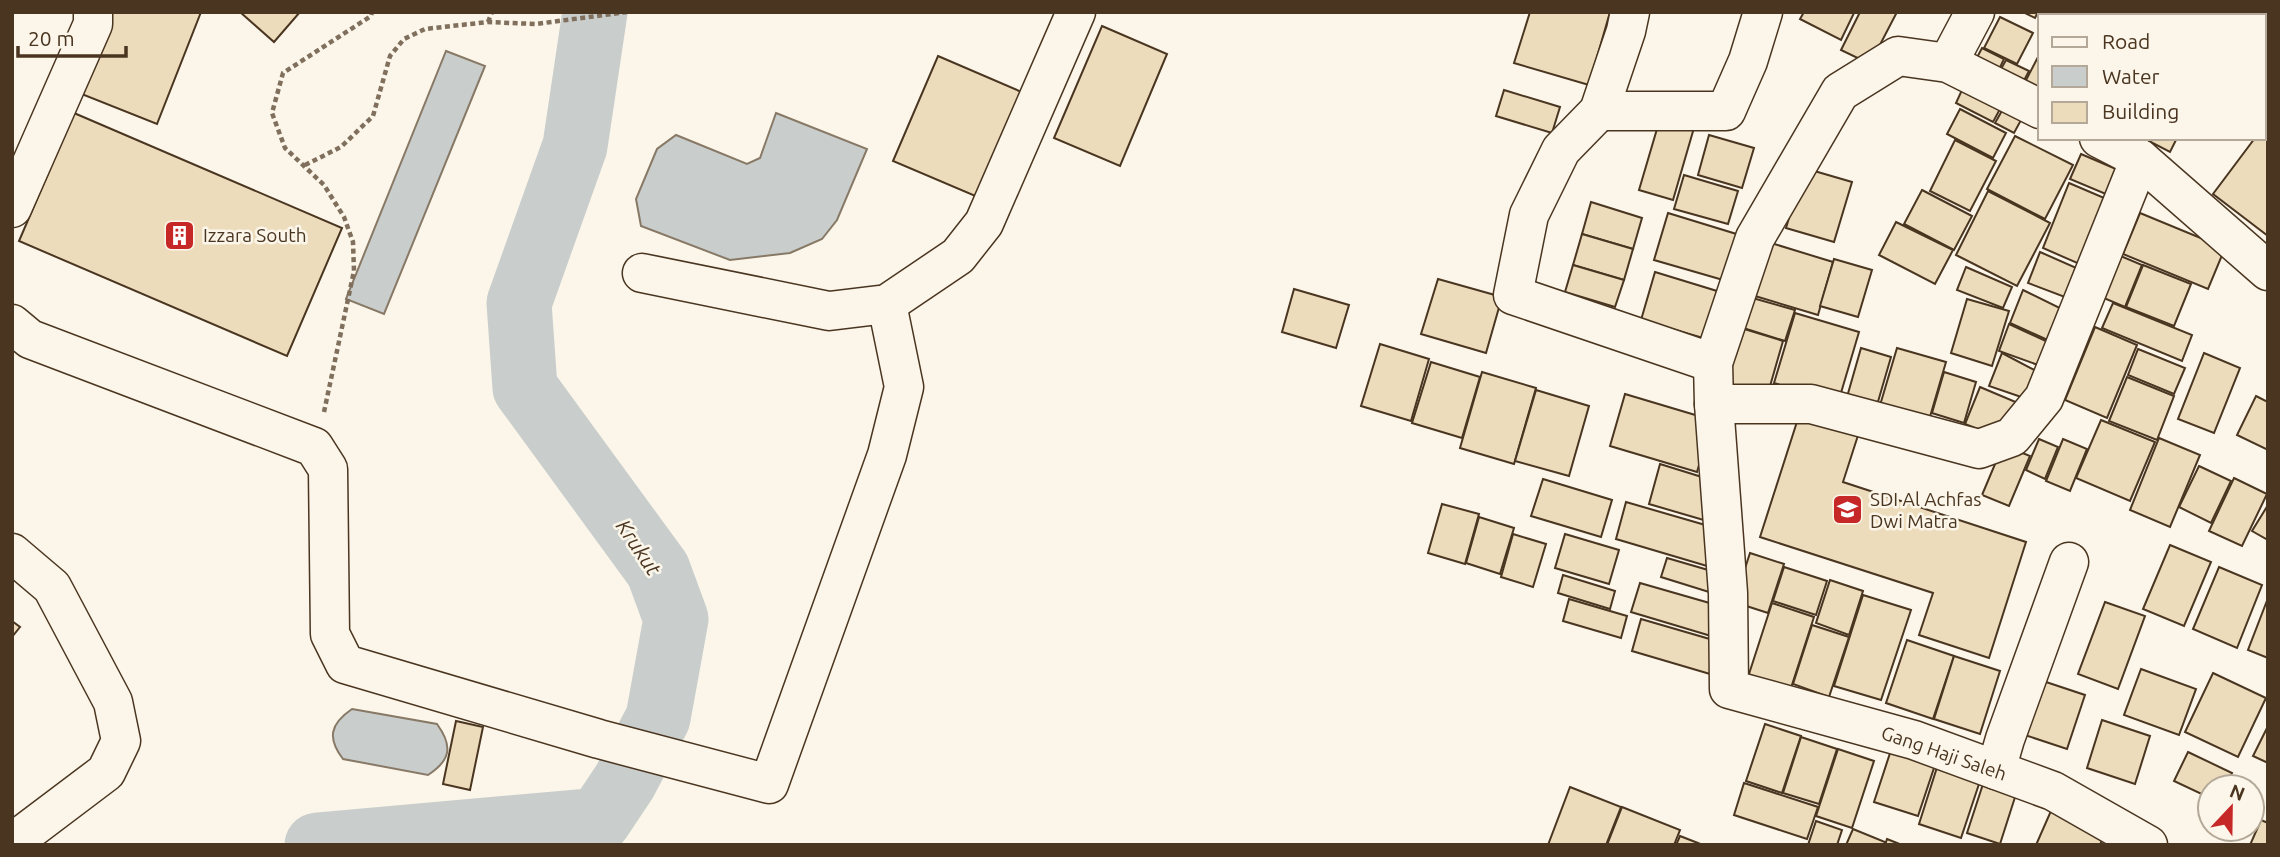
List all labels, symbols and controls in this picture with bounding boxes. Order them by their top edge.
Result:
scale bar [18,14,126,58]
legend [2038,14,2266,140]
text: 20 m [28,26,75,50]
text: Road [2102,29,2150,53]
text: Water [2102,64,2160,88]
text: Building [2102,99,2179,123]
building icon: Izzara South [163,218,197,252]
place label: Izzara South [203,224,307,246]
place label: SDI Al Achfas Dwi Matra [1870,488,1982,532]
school or university icon: SDI Al Achfas Dwi Matra [1830,493,1864,527]
water label: Krukut [612,514,667,580]
street label: Gang Haji Saleh [1878,721,2010,785]
north arrow [2196,773,2266,843]
text: N [2227,779,2248,805]

